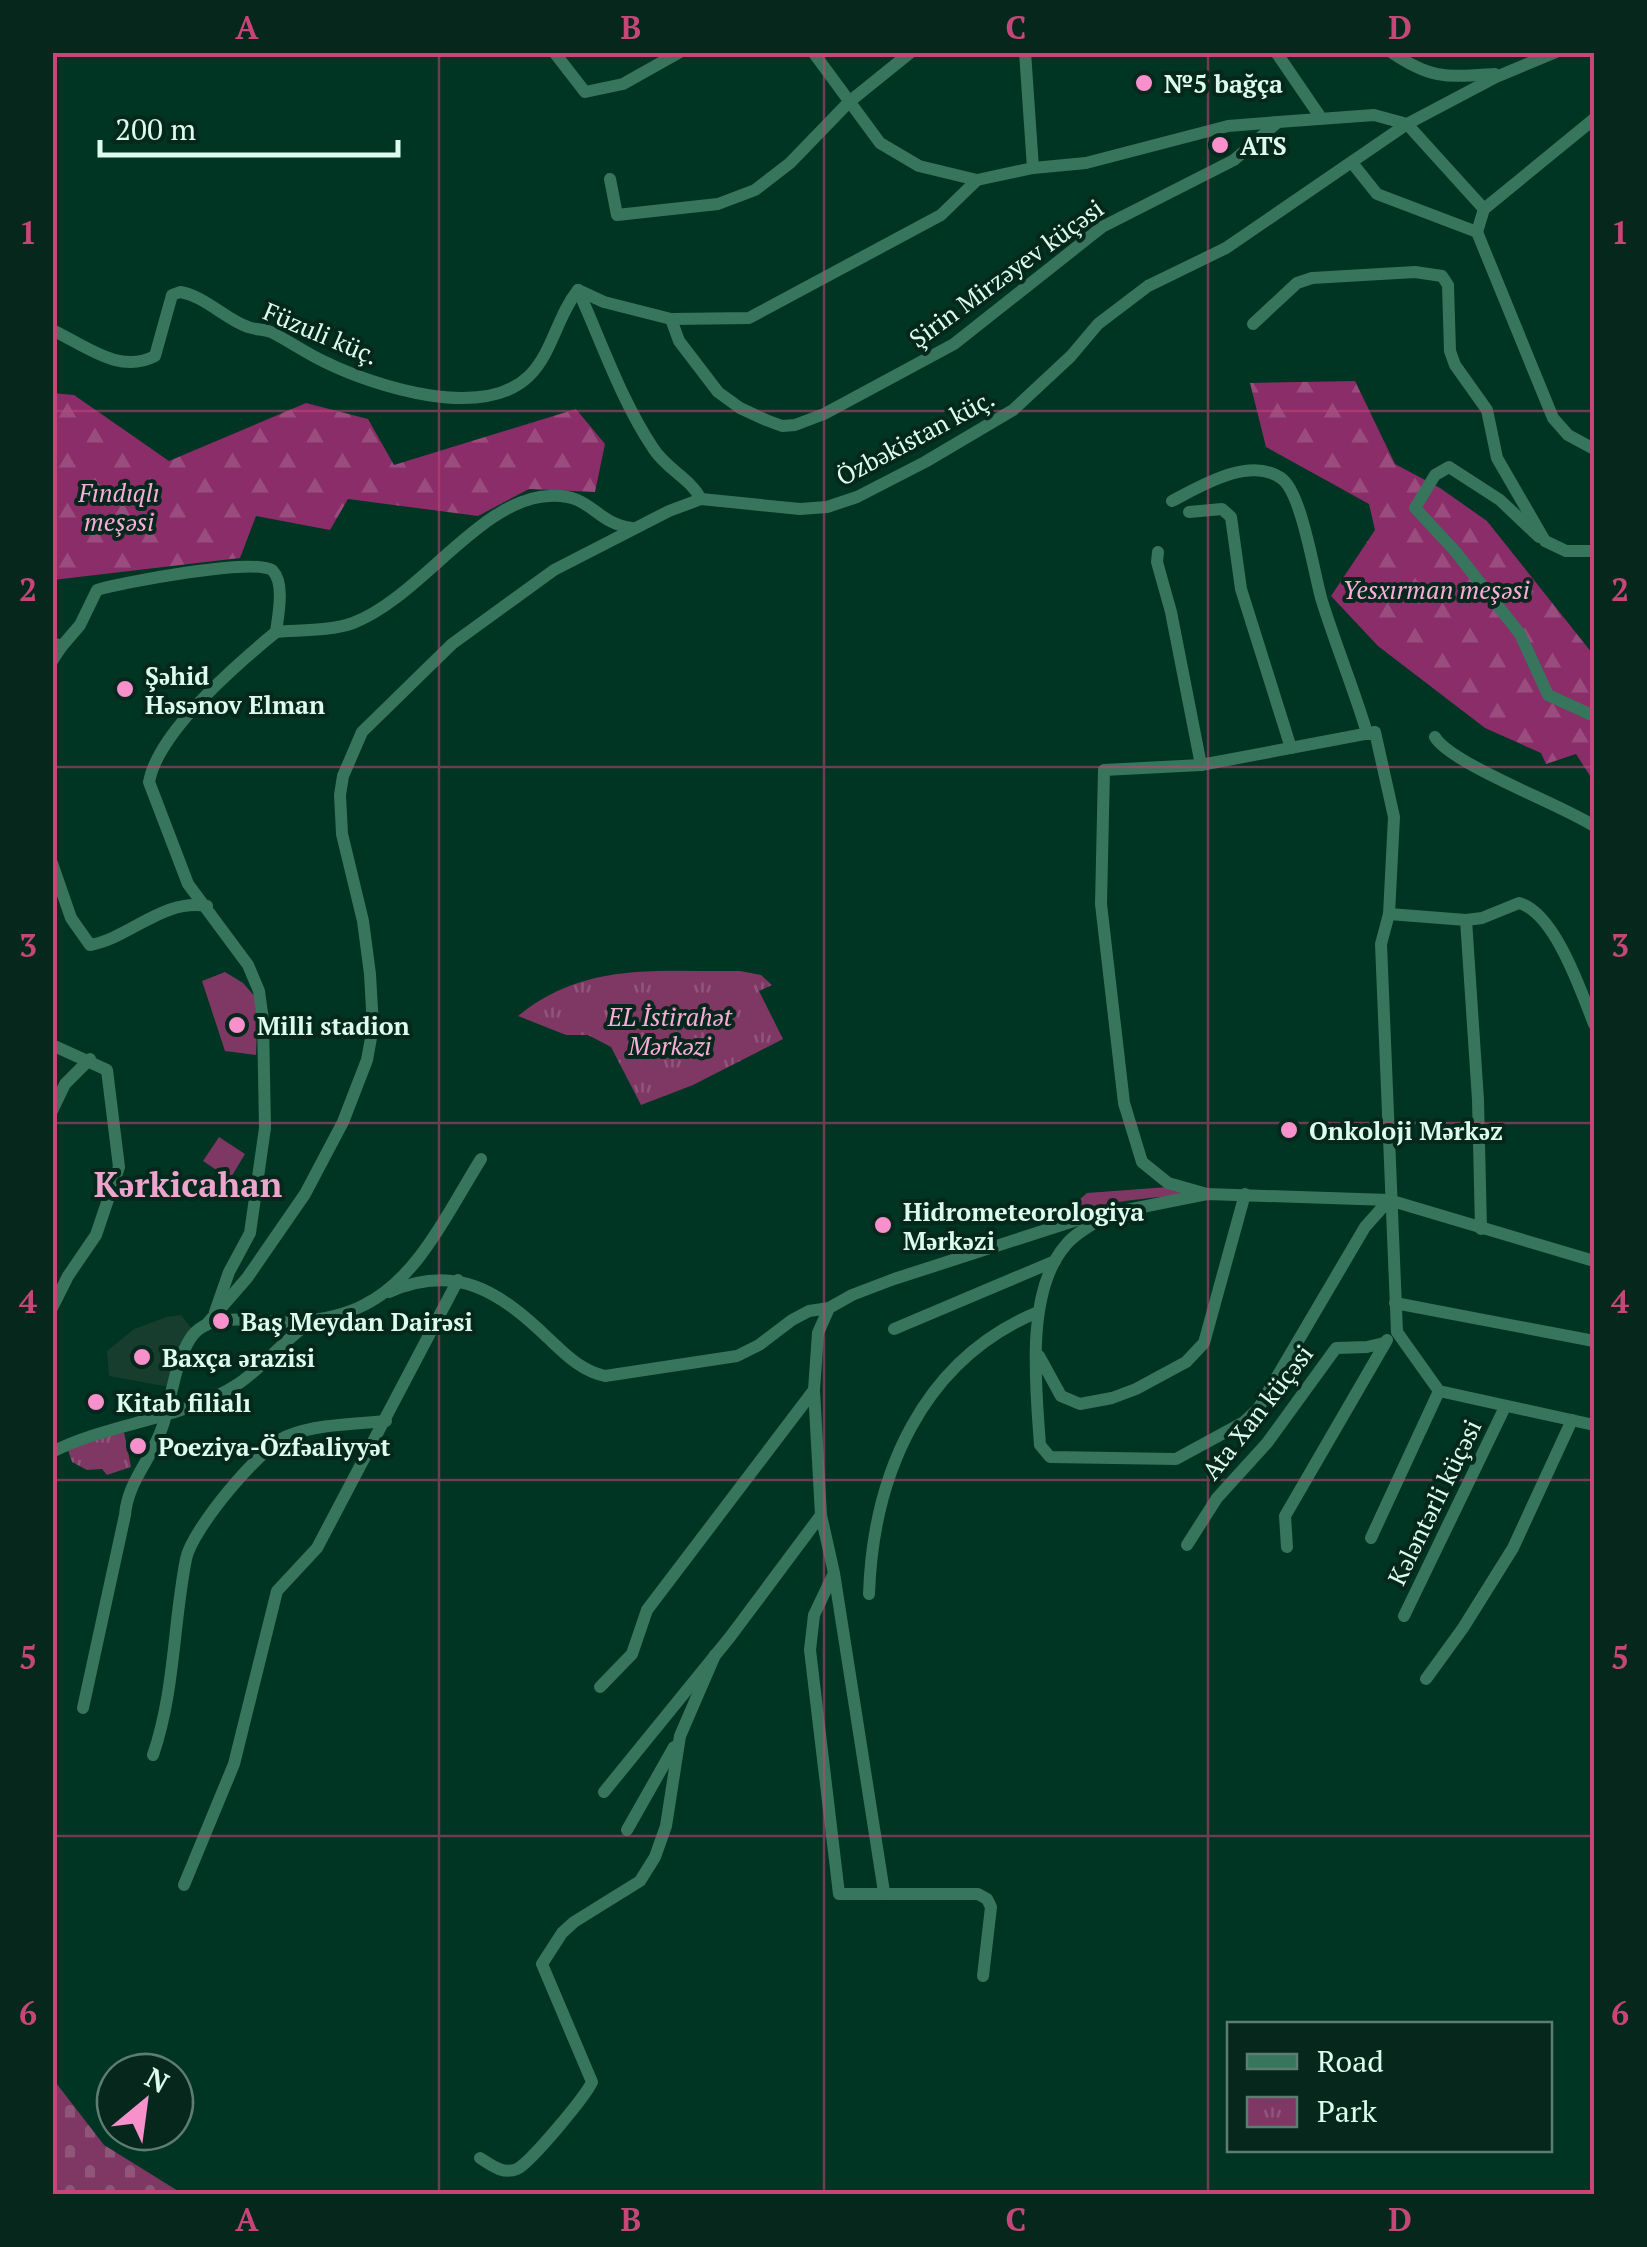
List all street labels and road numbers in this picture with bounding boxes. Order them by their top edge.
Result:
street label: Şirin Mirzəyev küçəsi [902,191,1110,355]
street label: Füzuli küç. [259,294,383,372]
street label: Özbəkistan küç. [830,381,1000,493]
street label: Ata Xan küçəsi [1194,1338,1320,1486]
street label: Kələntərli küçəsi [1380,1414,1488,1590]

